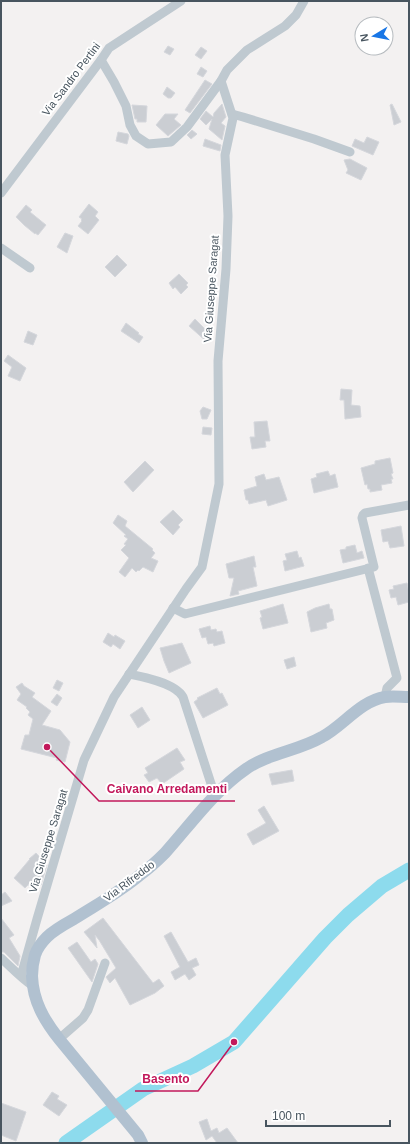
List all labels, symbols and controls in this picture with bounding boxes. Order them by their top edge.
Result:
north arrow [354,16,394,56]
text: N [358,33,371,43]
street label: Via Sandro Pertini [40,40,102,118]
street label: Via Giuseppe Saragat [201,235,221,343]
callout: Caivano Arredamenti [99,777,235,801]
text: Caivano Arredamenti [107,782,227,796]
street label: Via Giuseppe Saragat [27,788,69,894]
street label: Via Rifreddo [101,858,157,904]
callout: Basento [135,1067,198,1091]
text: Basento [142,1072,190,1086]
scale bar [266,1102,390,1128]
text: 100 m [272,1109,305,1123]

